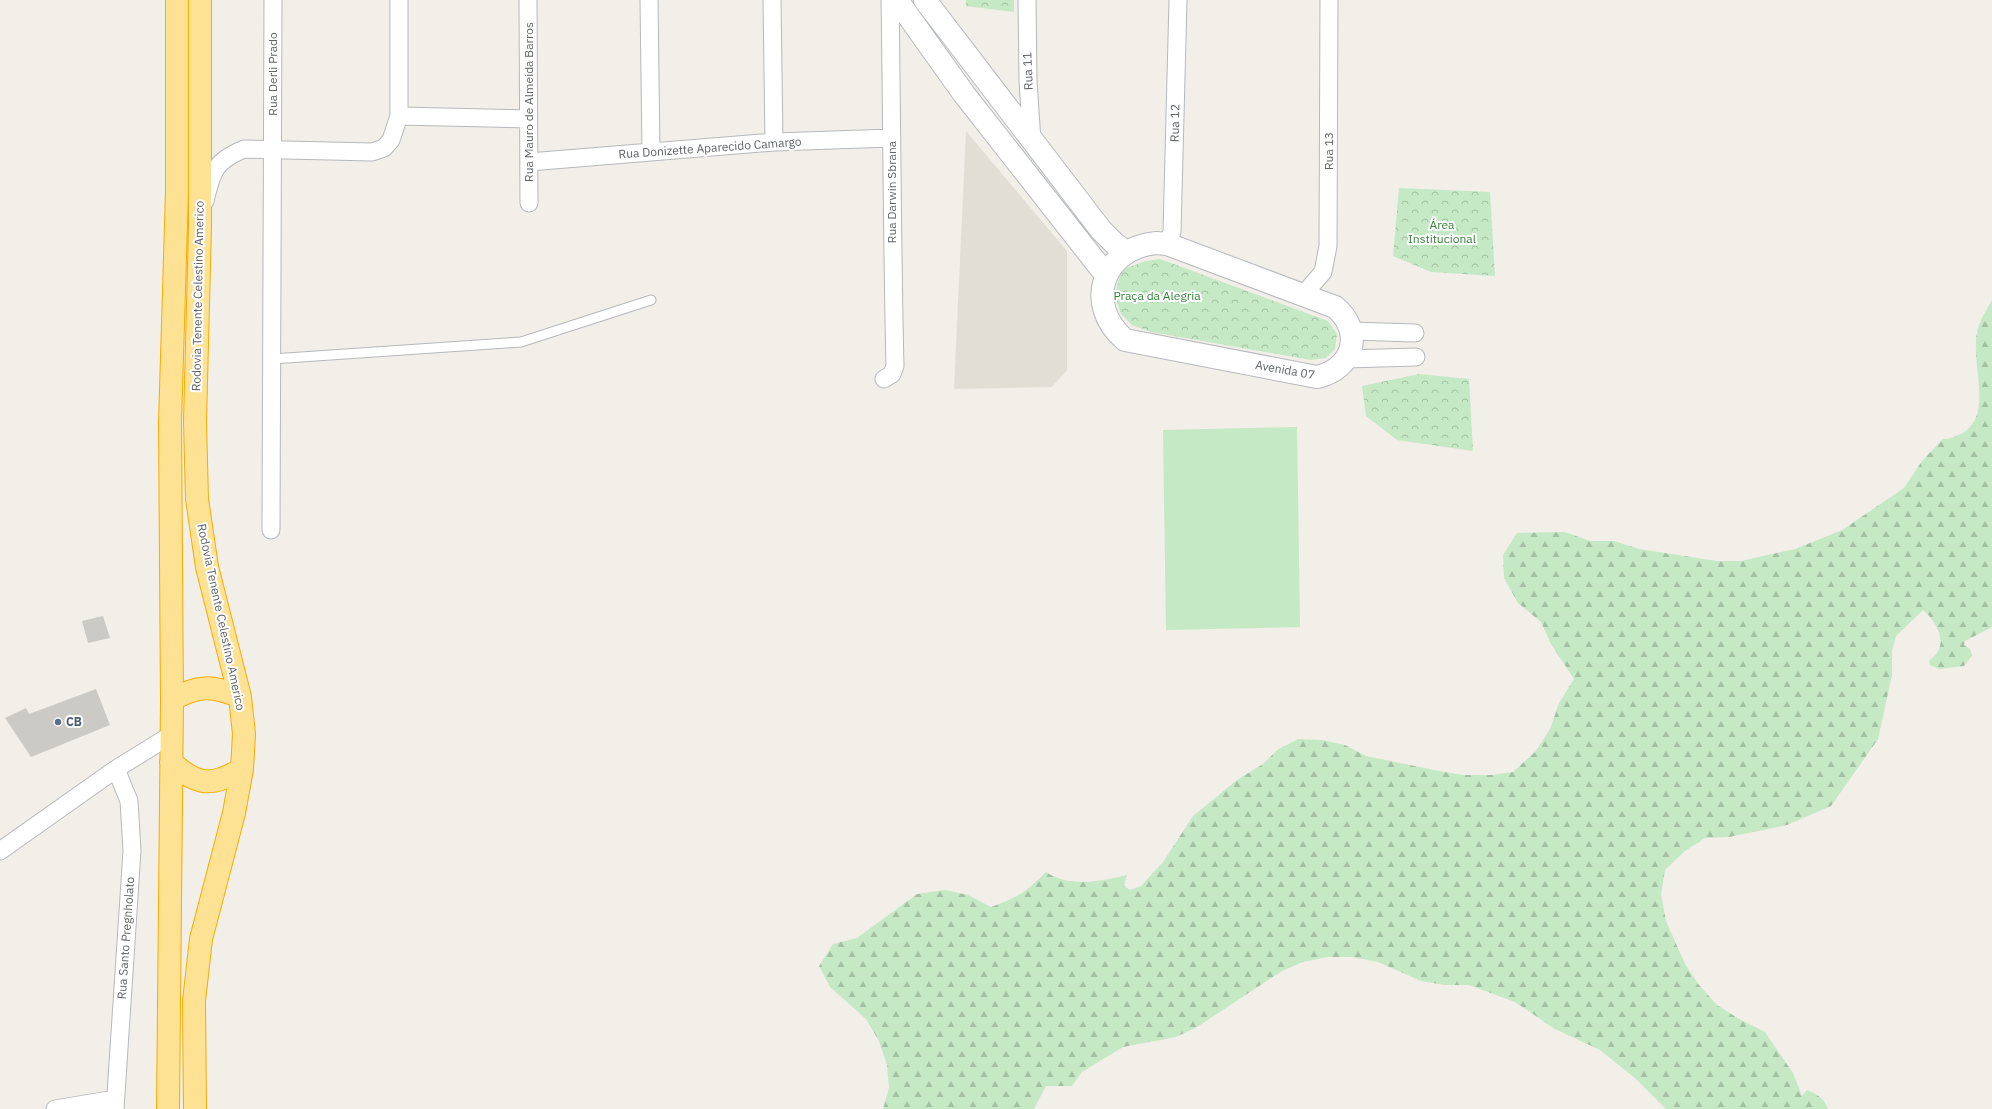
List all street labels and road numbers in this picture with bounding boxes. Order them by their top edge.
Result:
street label: Rua Mauro de Almeida Barros [521,22,536,182]
street label: Rua Derli Prado [265,32,280,116]
street label: Rua 11 [1019,52,1036,90]
street label: Rua 12 [1167,104,1182,142]
street label: Rua 13 [1321,132,1336,170]
street label: Rua Donizette Aparecido Camargo [618,134,802,161]
street label: Rua Darwin Sbrana [884,140,899,243]
street label: Rodovia Tenente Celestino Americo [188,200,207,391]
street label: Avenida 07 [1254,357,1316,382]
street label: Rodovia Tenente Celestino Americo [194,522,249,712]
street label: Rua Santo Pregnholato [114,876,137,1000]

